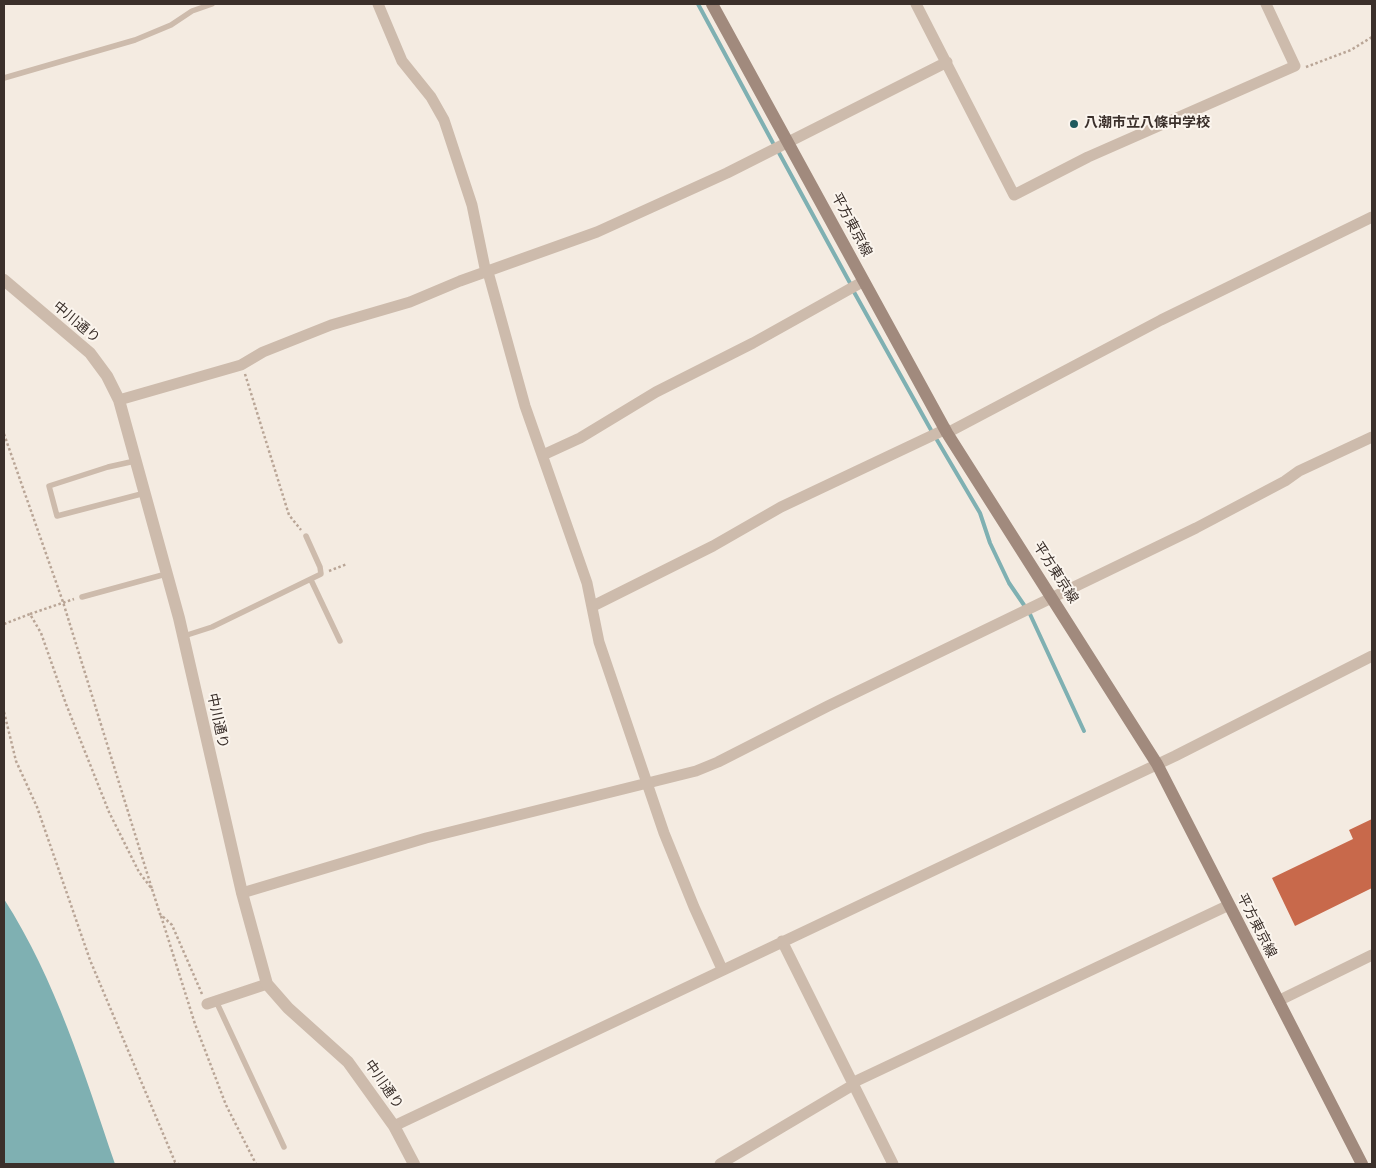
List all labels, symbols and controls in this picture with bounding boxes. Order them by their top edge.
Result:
place label: 八潮市立八條中学校 [1084,116,1210,132]
marker: 八潮市立八條中学校 [1068,118,1080,130]
street label: 平方東京線 [827,190,875,260]
street label: 中川通り [49,299,103,347]
street label: 平方東京線 [1029,539,1081,607]
street label: 中川通り [203,692,231,750]
street label: 平方東京線 [1233,891,1279,961]
street label: 中川通り [360,1057,406,1113]

